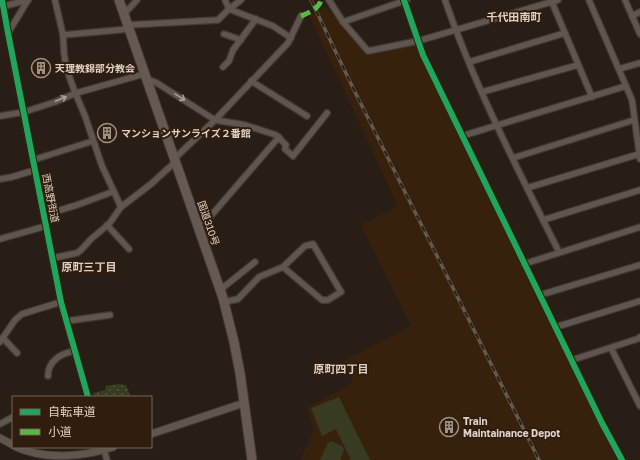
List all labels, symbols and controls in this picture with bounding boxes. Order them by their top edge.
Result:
district label: 千代田南町 [487,10,542,23]
building icon: 天理教錦部分教会 [30,57,52,79]
place label: 天理教錦部分教会 [55,62,135,74]
one-way arrow [174,94,186,102]
one-way arrow [55,95,67,103]
building icon: マンションサンライズ２番館 [96,122,118,144]
place label: マンションサンライズ２番館 [121,127,251,139]
street label: 西高野街道 [40,172,62,224]
street label: 国道310号 [196,199,222,247]
district label: 原町三丁目 [62,260,117,273]
district label: 原町四丁目 [314,362,369,375]
legend [12,396,152,448]
text: 自転車道 [48,404,96,419]
place label: Train Maintainance Depot [463,415,560,439]
building icon: Train Maintainance Depot [438,416,460,438]
text: 小道 [48,424,72,439]

